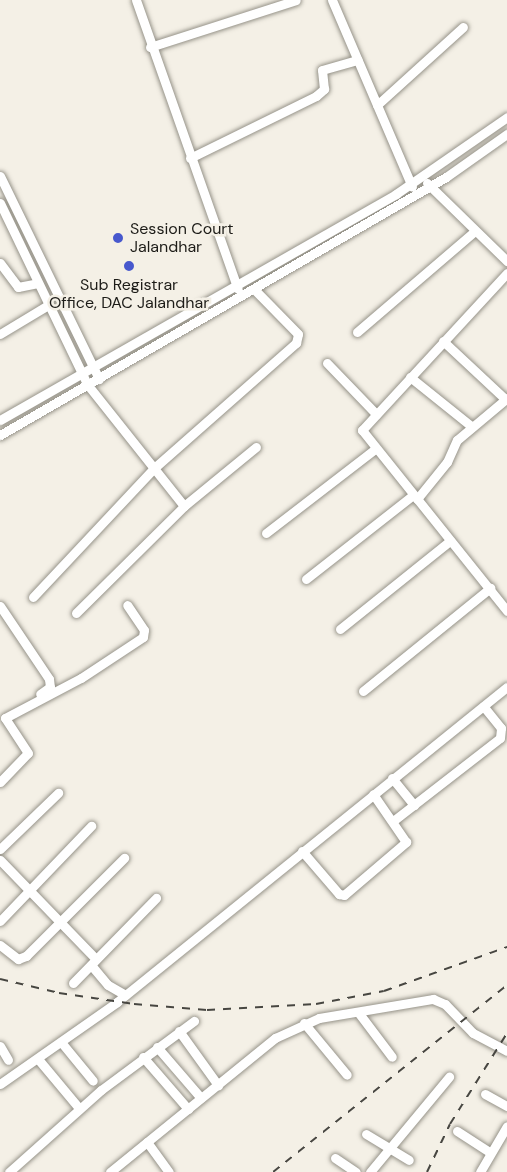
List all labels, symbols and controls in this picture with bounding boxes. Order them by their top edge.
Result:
place label: Session Court Jalandhar [130,219,234,257]
marker: Session Court Jalandhar [111,231,125,245]
marker: Sub Registrar Office, DAC Jalandhar [122,259,136,273]
place label: Sub Registrar Office, DAC Jalandhar [49,275,209,313]

